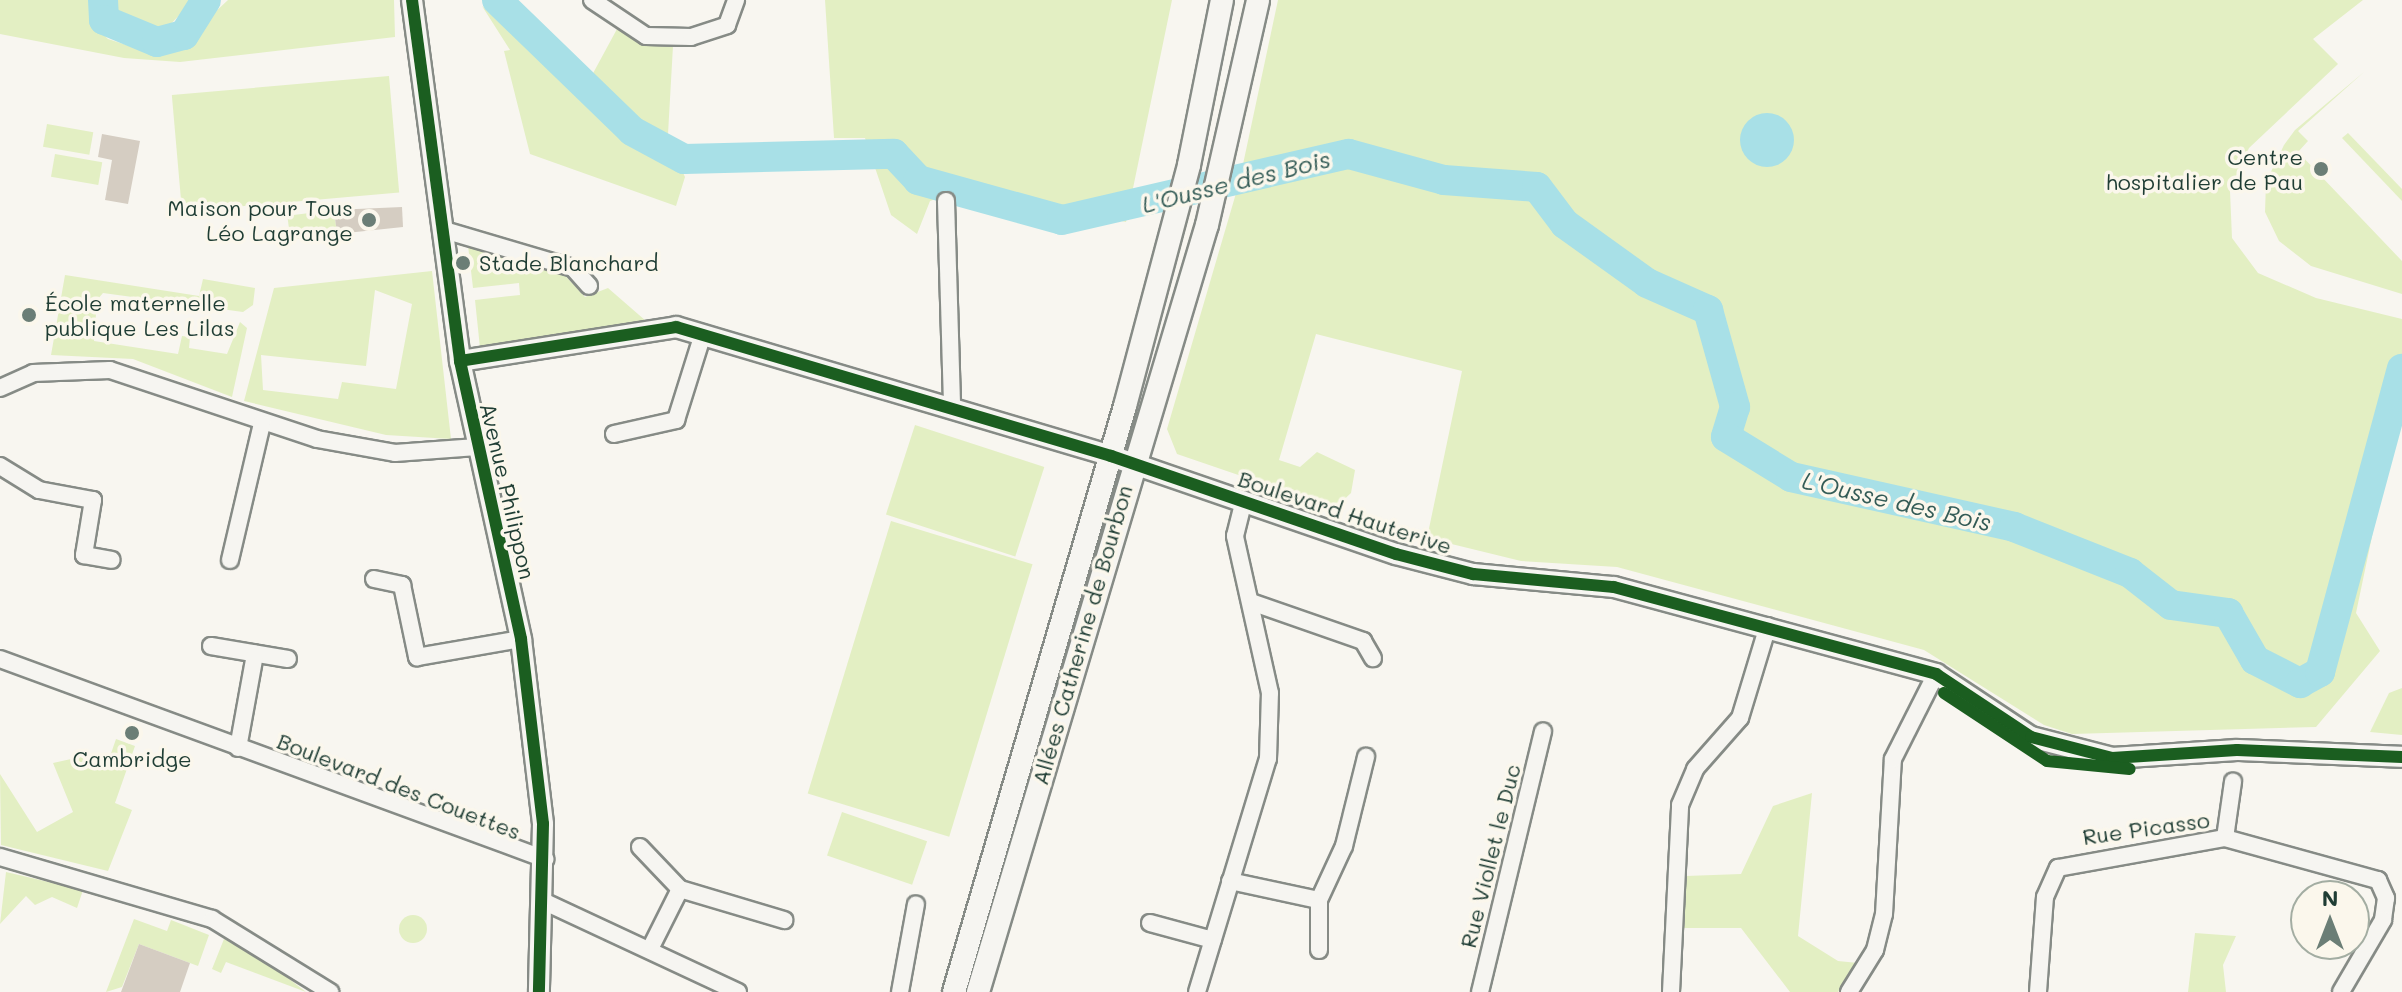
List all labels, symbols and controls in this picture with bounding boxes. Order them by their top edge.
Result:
place label: Centre hospitalier de Pau [2105,143,2303,194]
water label: L'Ousse des Bois [1139,144,1333,218]
marker: Centre hospitalier de Pau [2310,158,2332,180]
place label: Maison pour Tous Léo Lagrange [167,194,353,246]
marker: Maison pour Tous Léo Lagrange [360,211,378,229]
place label: Stade Blanchard [479,250,658,276]
marker: Stade Blanchard [454,254,472,272]
place label: École maternelle publique Les Lilas [45,289,235,340]
marker: École maternelle publique Les Lilas [20,306,38,324]
street label: Avenue Philippon [475,400,541,582]
street label: Boulevard Hauterive [1235,465,1455,559]
water label: L'Ousse des Bois [1799,465,1995,537]
street label: Allées Catherine de Bourbon [1027,482,1137,788]
marker: Cambridge [123,724,141,742]
street label: Boulevard des Couettes [274,727,524,845]
place label: Cambridge [72,746,192,772]
street label: Rue Viollet le Duc [1454,761,1526,951]
street label: Rue Picasso [2081,806,2211,850]
north arrow [2290,880,2370,960]
text: N [2322,883,2338,912]

